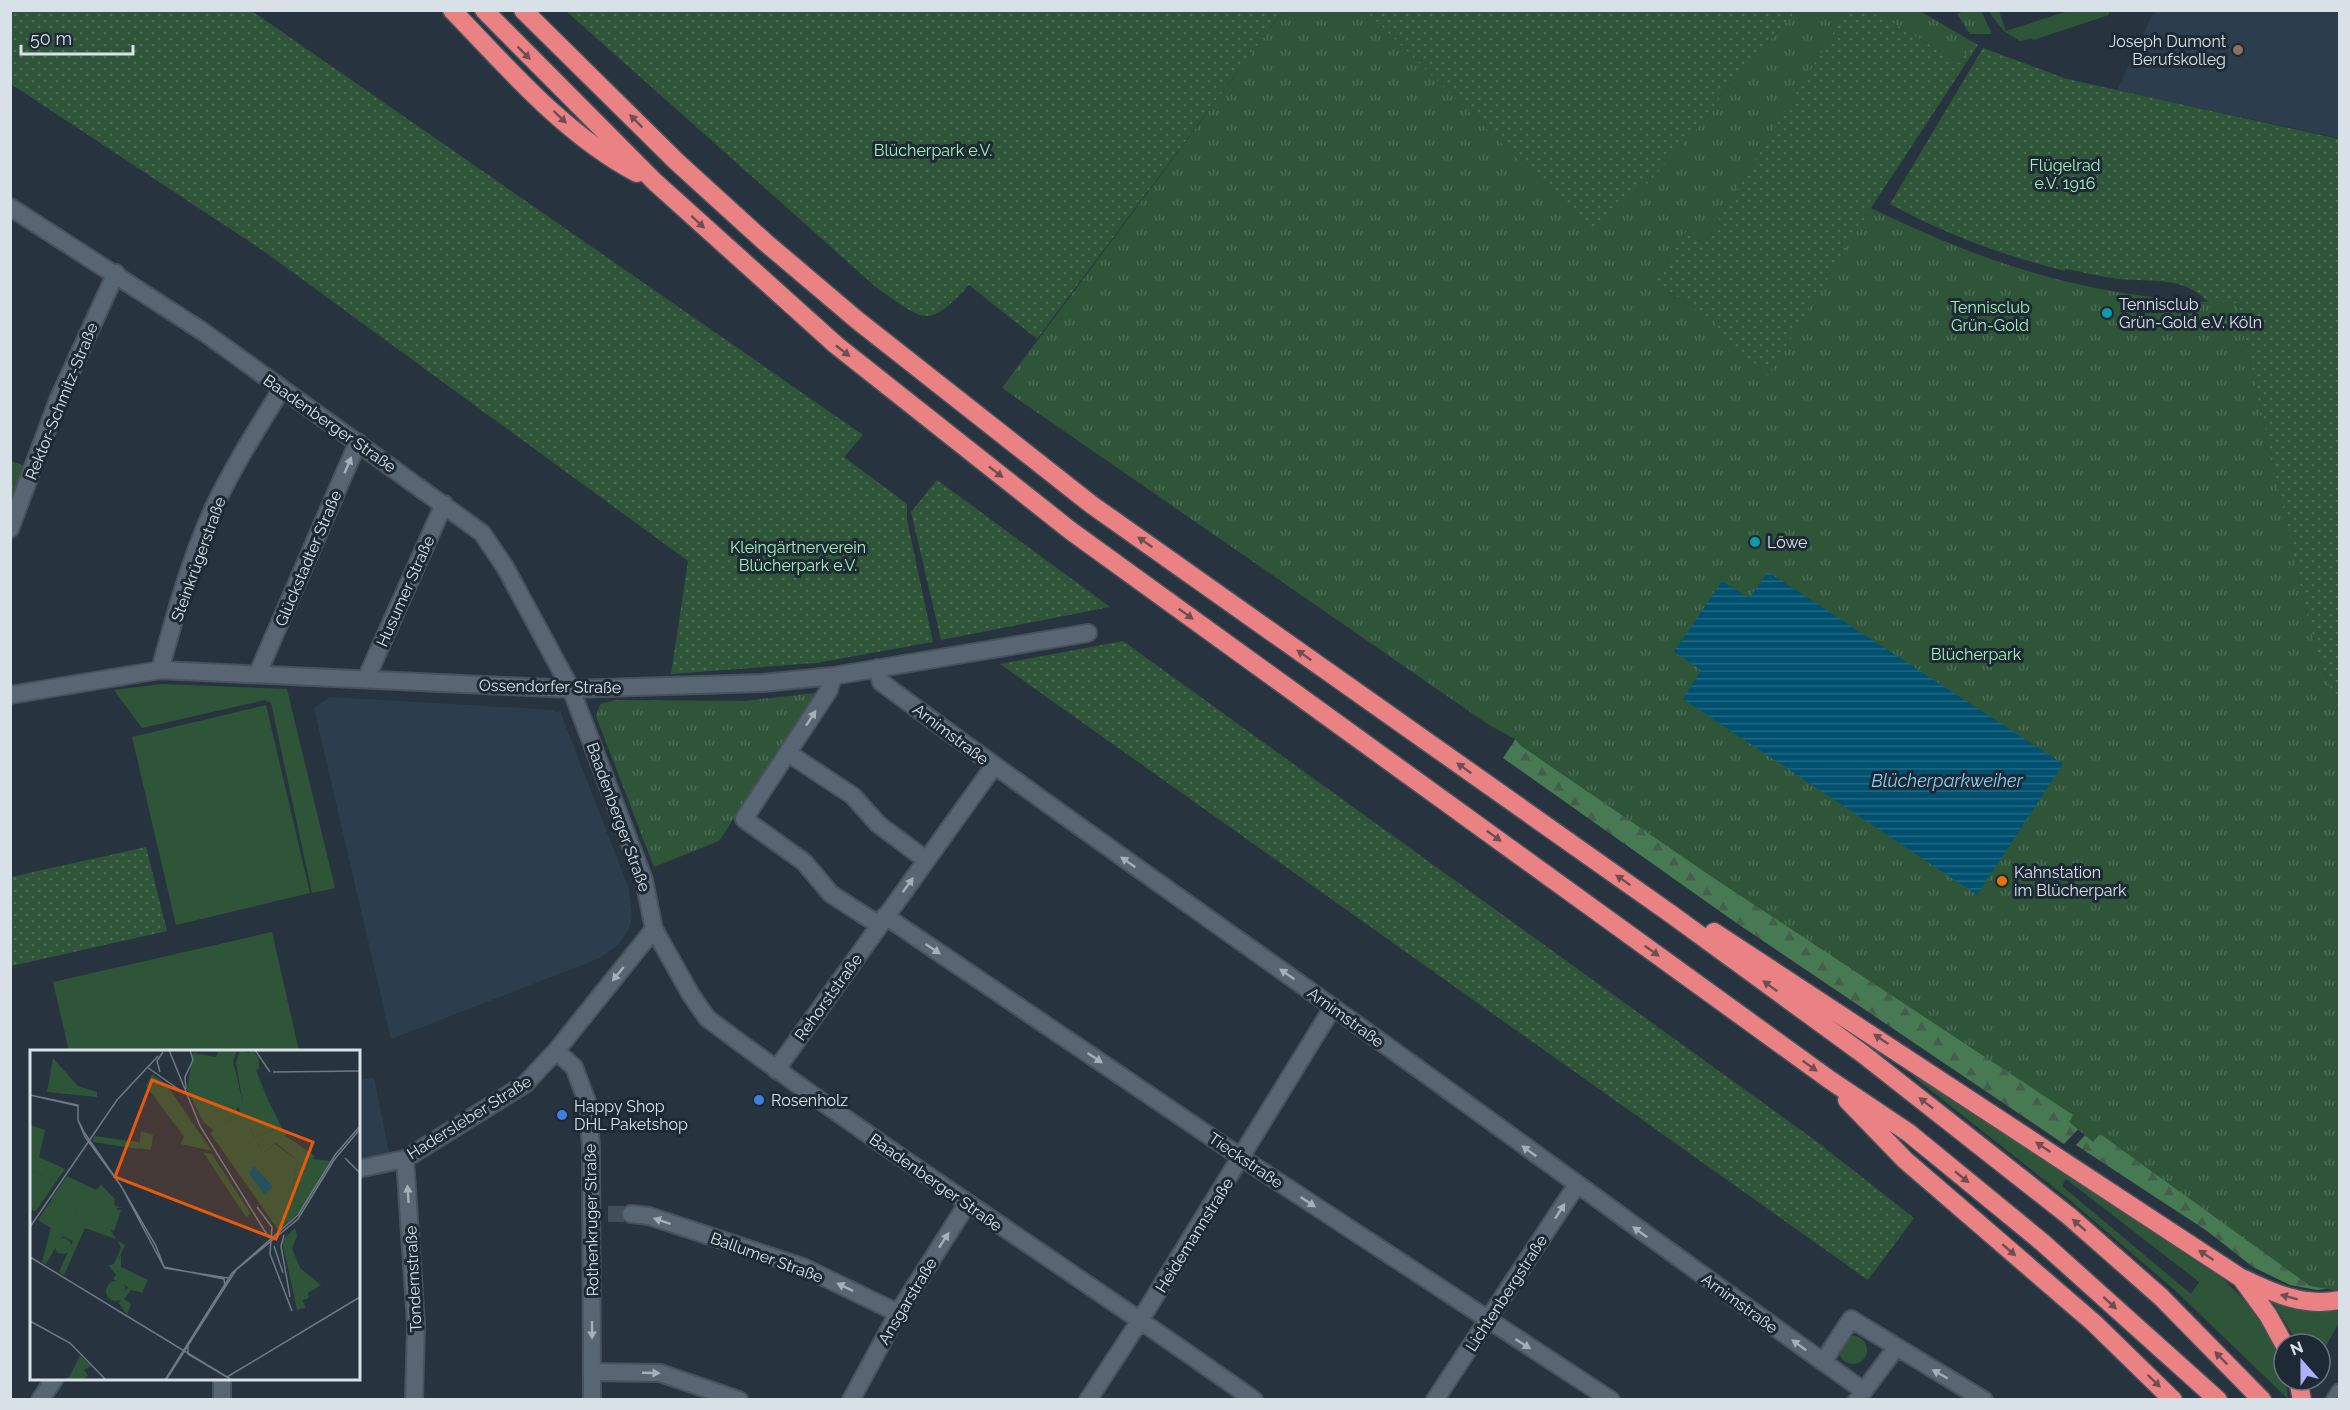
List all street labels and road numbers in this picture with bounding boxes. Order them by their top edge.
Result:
street label: Rektor-Schmitz-Straße [21,320,102,483]
street label: Baadenberger Straße [260,370,400,476]
street label: Glückstadter Straße [271,487,346,629]
street label: Steinkrügerstraße [167,494,230,624]
street label: Husumer Straße [372,533,438,650]
street label: Ossendorfer Straße [479,676,621,697]
street label: Arnimstraße [909,700,992,769]
street label: Baadenberger Straße [583,740,654,894]
street label: Rehorststraße [791,950,866,1044]
street label: Arnimstraße [1304,983,1388,1051]
street label: Hadersleber Straße [404,1071,535,1163]
street label: Baadenberger Straße [866,1129,1006,1235]
street label: Tieckstraße [1205,1129,1286,1192]
street label: Rothenkruger Straße [581,1144,602,1296]
street label: Heidemannstraße [1152,1174,1237,1296]
street label: Tondernstraße [401,1225,426,1333]
street label: Ballumer Straße [708,1228,826,1287]
street label: Lichtenbergstraße [1462,1232,1551,1355]
street label: Ansgarstraße [874,1254,941,1348]
street label: Arnimstraße [1698,1269,1782,1337]

